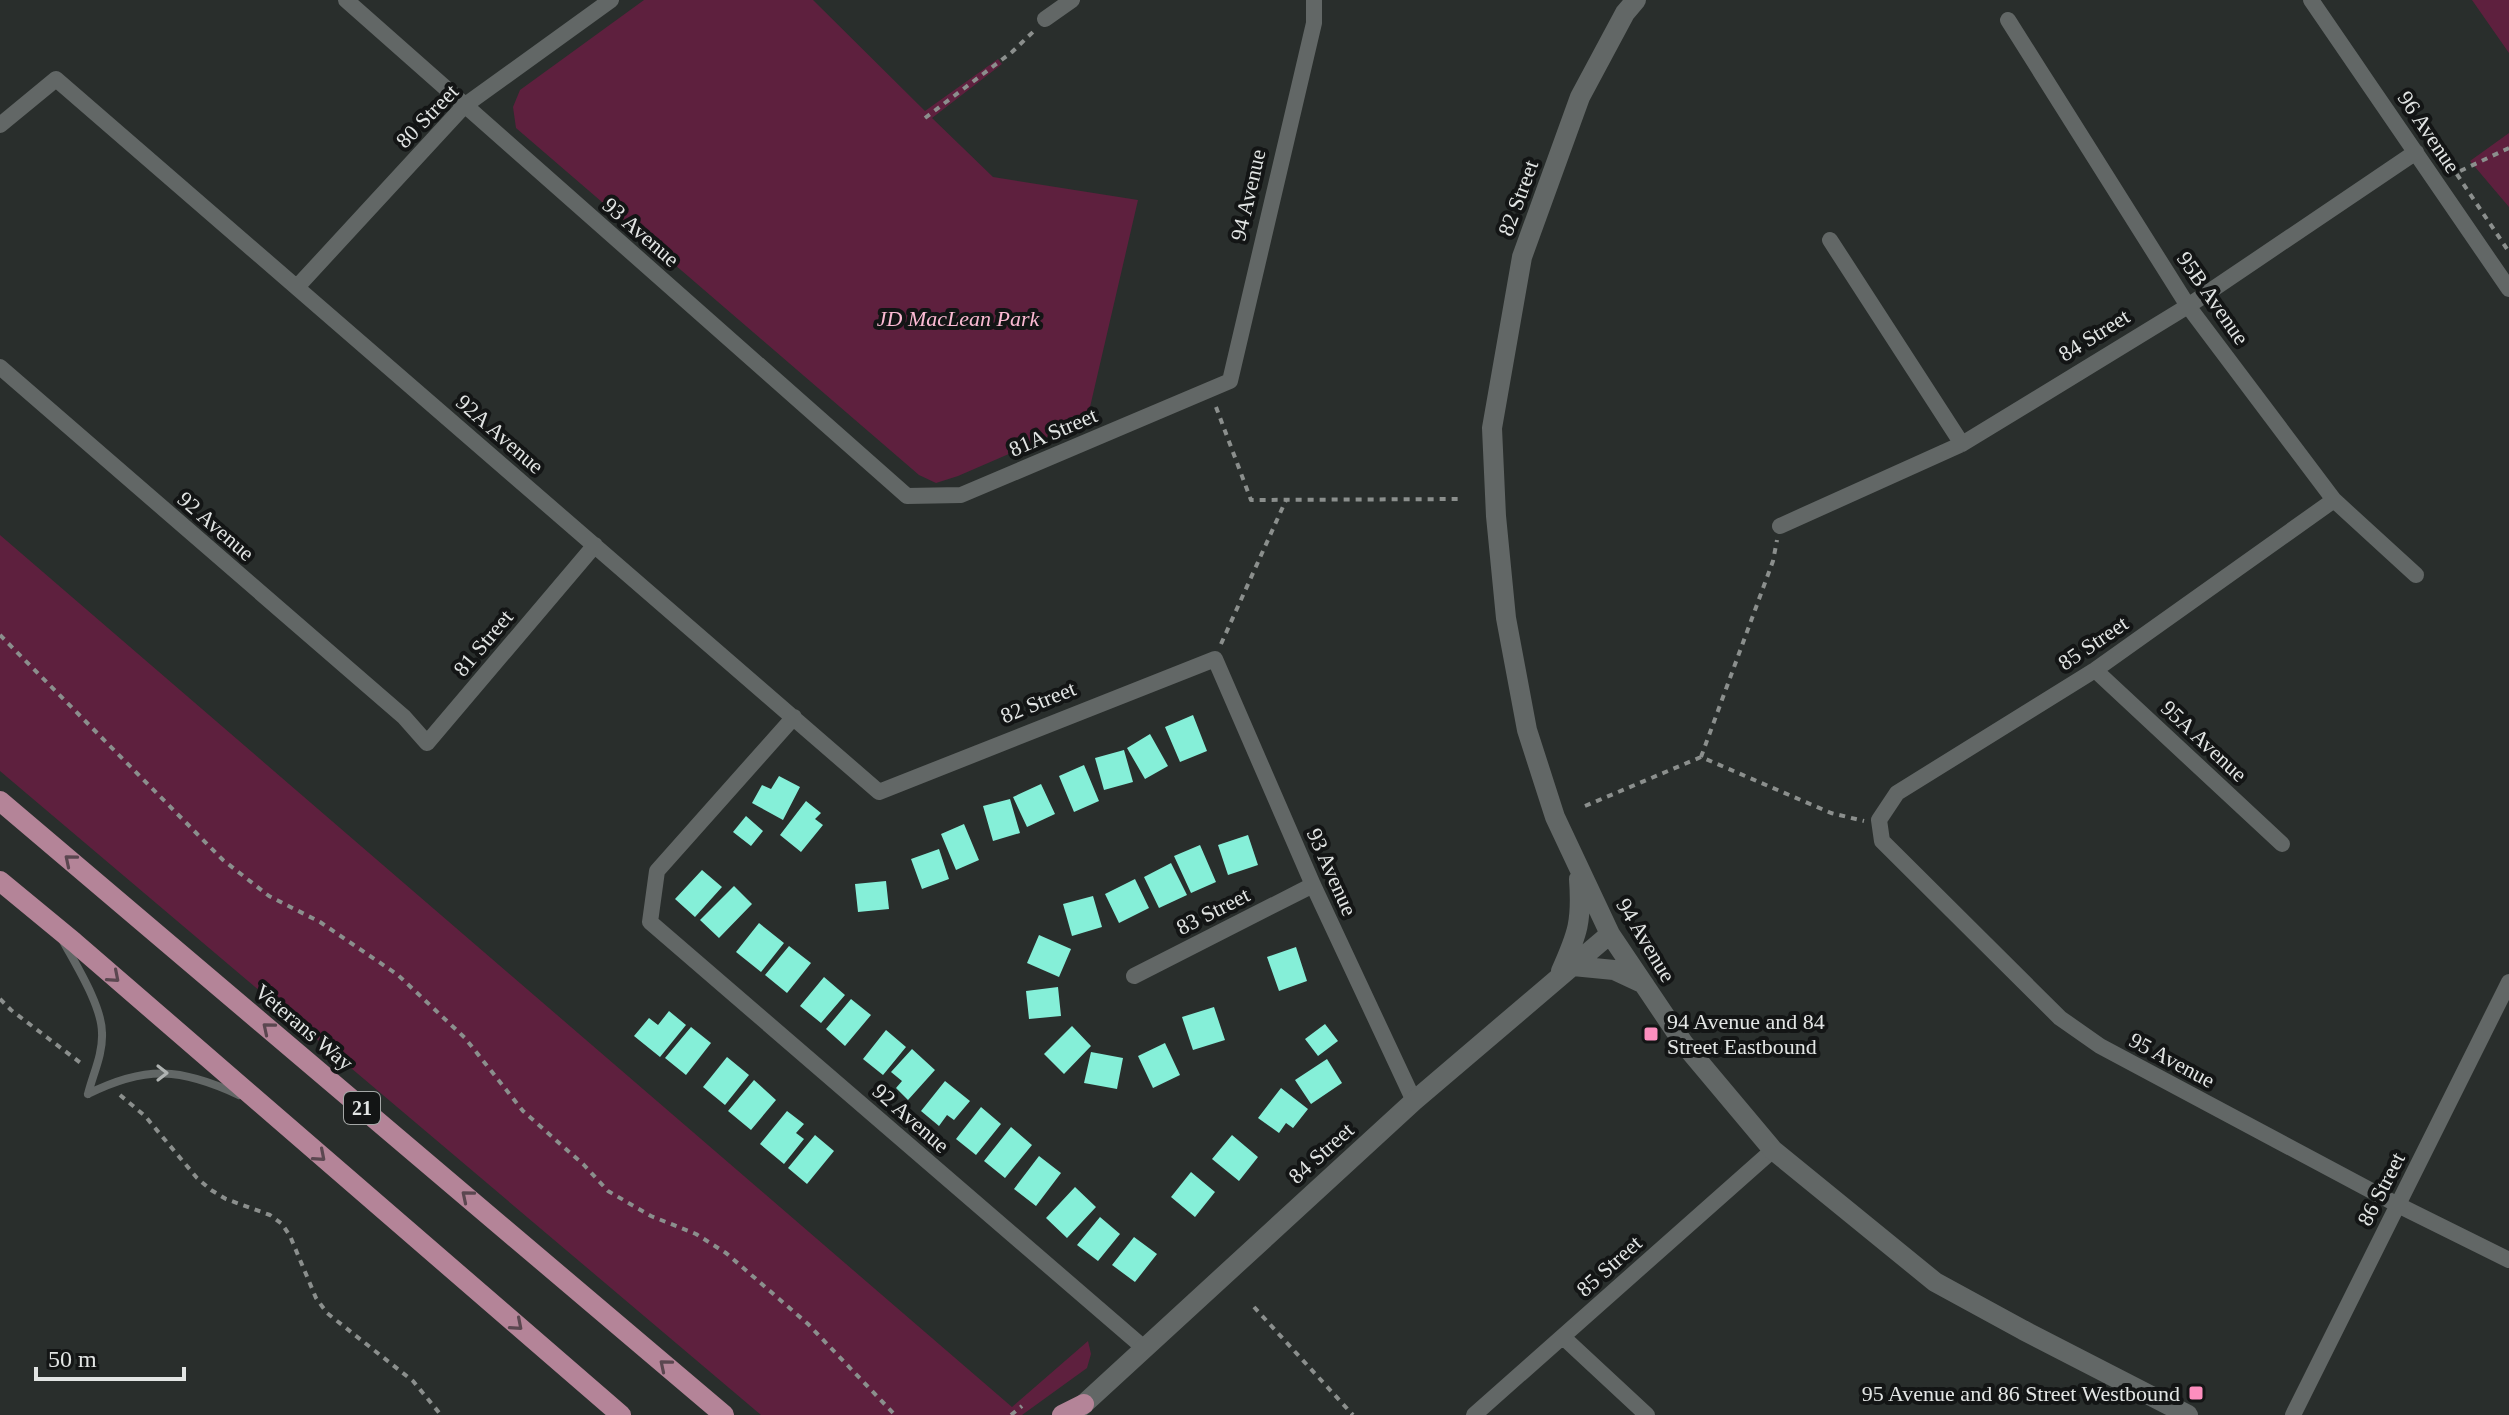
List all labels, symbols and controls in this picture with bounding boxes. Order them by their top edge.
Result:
street label: 80 Street [391,79,463,153]
street label: 96 Avenue [2393,86,2465,178]
street label: 94 Avenue [1225,147,1271,243]
street label: 82 Street [1493,157,1543,239]
street label: 93 Avenue [598,192,684,272]
street label: 95B Avenue [2172,247,2254,349]
street label: 84 Street [2054,304,2134,366]
park label: JD MacLean Park [877,306,1040,331]
street label: 92A Avenue [451,389,549,479]
street label: 81A Street [1005,402,1101,462]
street label: 92 Avenue [173,486,259,566]
street label: 81 Street [448,605,518,681]
street label: 85 Street [2053,611,2133,675]
street label: 82 Street [997,676,1079,728]
street label: 95A Avenue [2156,695,2252,787]
street label: 93 Avenue [1302,824,1362,920]
one-way arrow [65,855,79,870]
street label: 83 Street [1172,882,1254,940]
street label: 94 Avenue [1611,894,1681,986]
one-way arrow [105,967,119,982]
street label: Veterans Way [250,979,358,1075]
place label: 94 Avenue and 84 Street Eastbound [1667,1009,1825,1059]
one-way arrow [263,1023,278,1038]
marker: 94 Avenue and 84 Street Eastbound [1642,1025,1660,1043]
street label: 95 Avenue [2125,1027,2219,1093]
one-way arrow [156,1064,169,1082]
street label: 92 Avenue [868,1078,954,1158]
road number: 21 [344,1092,380,1124]
street label: 84 Street [1283,1117,1359,1189]
one-way arrow [310,1146,325,1161]
street label: 86 Street [2352,1148,2410,1230]
one-way arrow [461,1191,476,1206]
street label: 85 Street [1571,1230,1647,1302]
one-way arrow [507,1315,522,1330]
scale bar [36,1331,184,1381]
text: 50 m [48,1346,97,1372]
one-way arrow [660,1360,674,1374]
place label: 95 Avenue and 86 Street Westbound [1862,1381,2180,1406]
marker: 95 Avenue and 86 Street Westbound [2187,1384,2205,1402]

